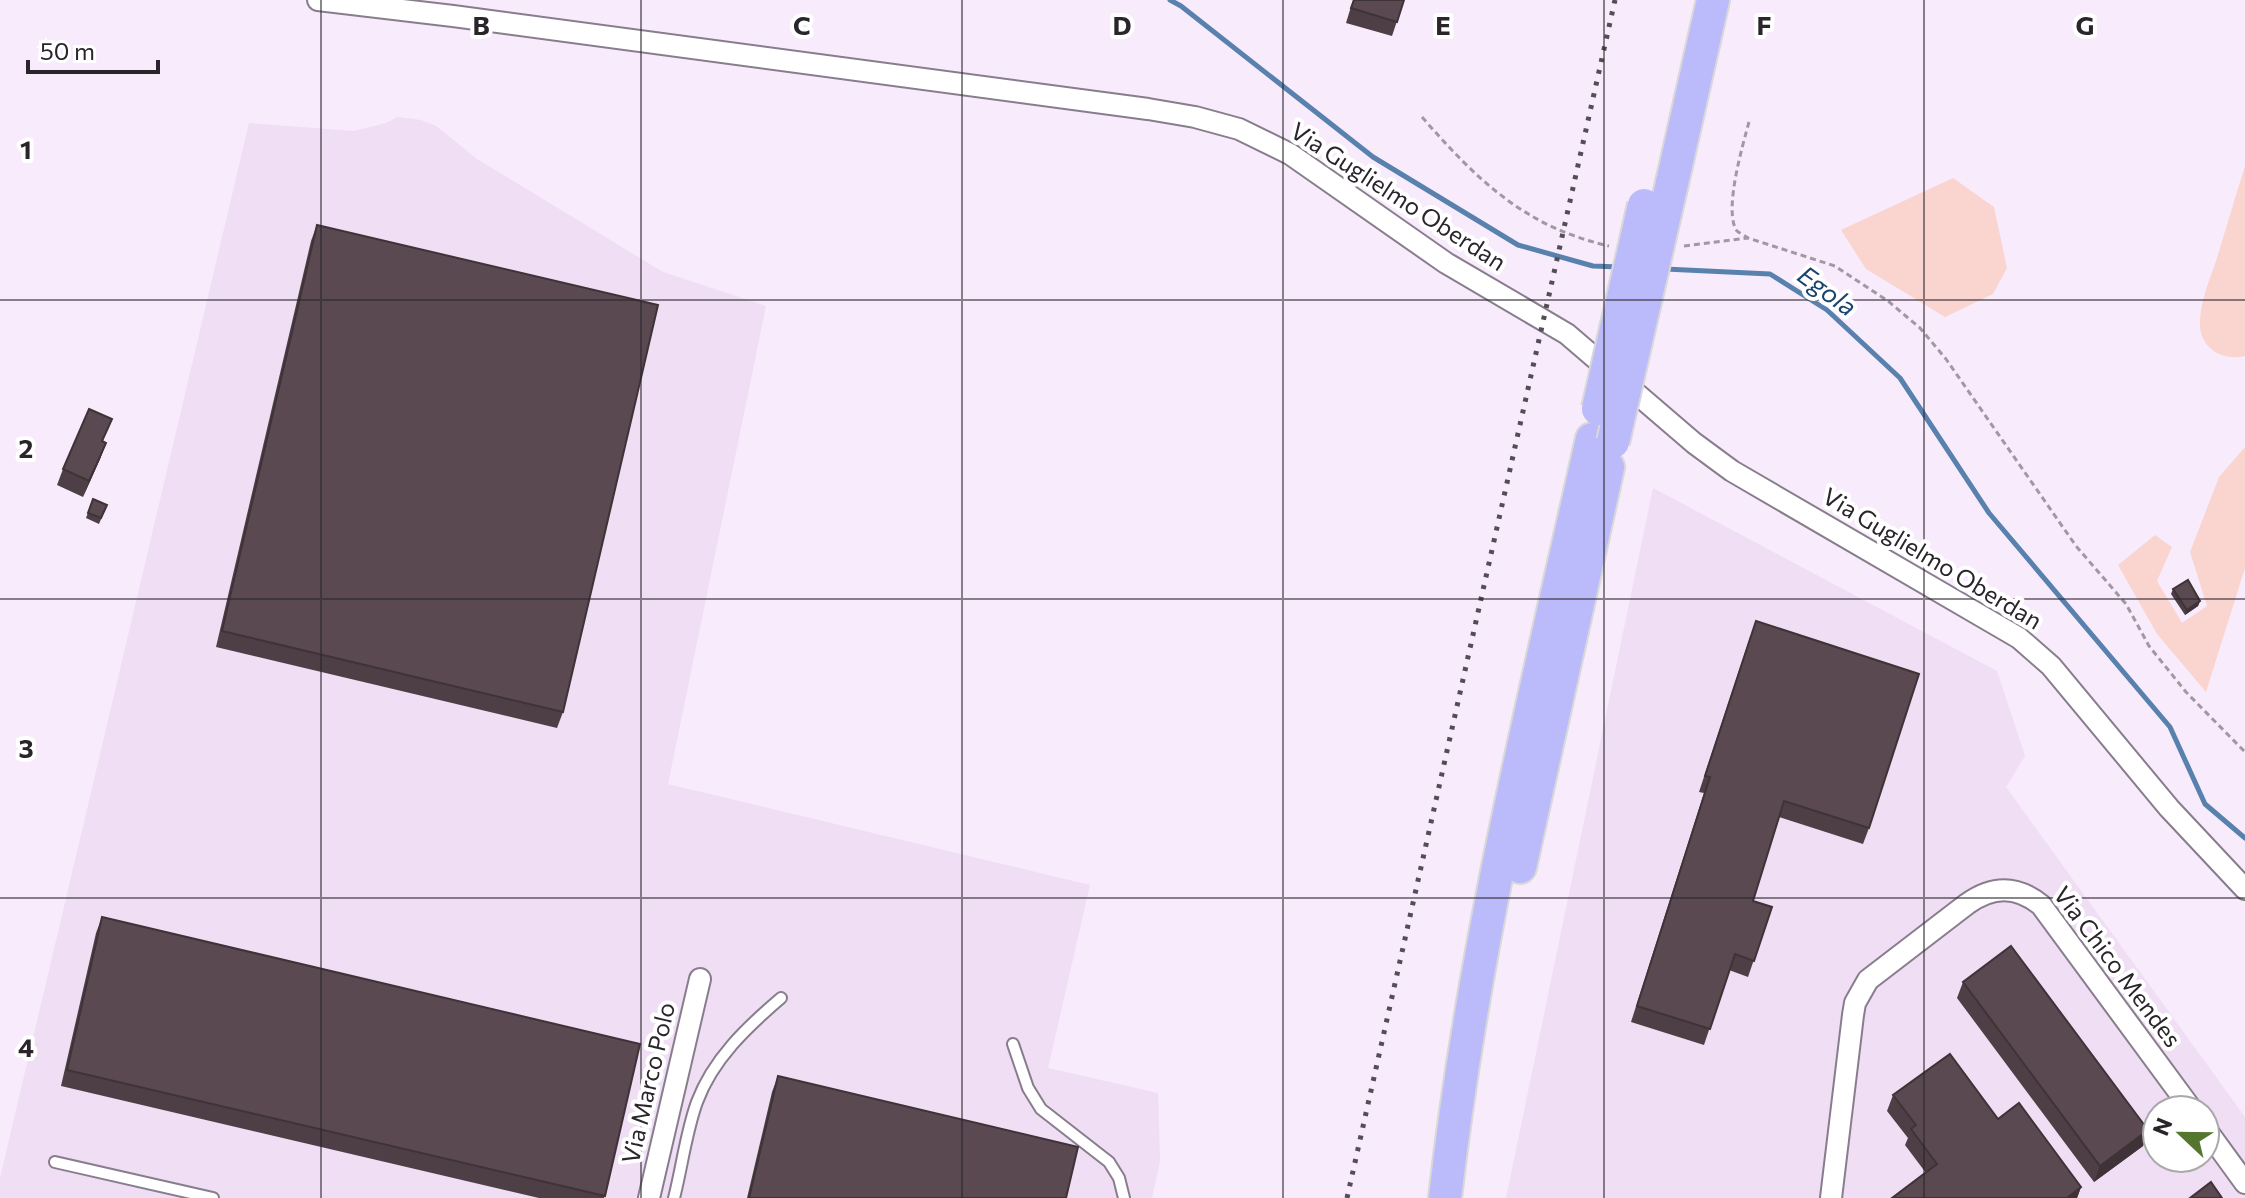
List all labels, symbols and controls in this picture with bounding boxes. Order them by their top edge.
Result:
text: B [472,9,490,40]
text: C [793,9,811,40]
text: D [1112,9,1132,40]
text: E [1435,9,1451,40]
text: F [1756,9,1772,40]
text: G [2076,9,2094,40]
scale bar [28,24,158,74]
text: 50 m [40,36,95,65]
street label: Via Guglielmo Oberdan [1286,115,1512,276]
text: 1 [20,133,32,164]
water label: Egola [1792,258,1863,321]
text: 2 [19,432,33,463]
street label: Via Guglielmo Oberdan [1818,481,2048,635]
text: 3 [18,732,34,763]
street label: Via Chico Mendes [2048,880,2188,1052]
street label: Via Marco Polo [615,999,680,1166]
text: 4 [18,1031,34,1062]
north arrow [2141,1094,2221,1174]
text: N [2146,1114,2178,1139]

